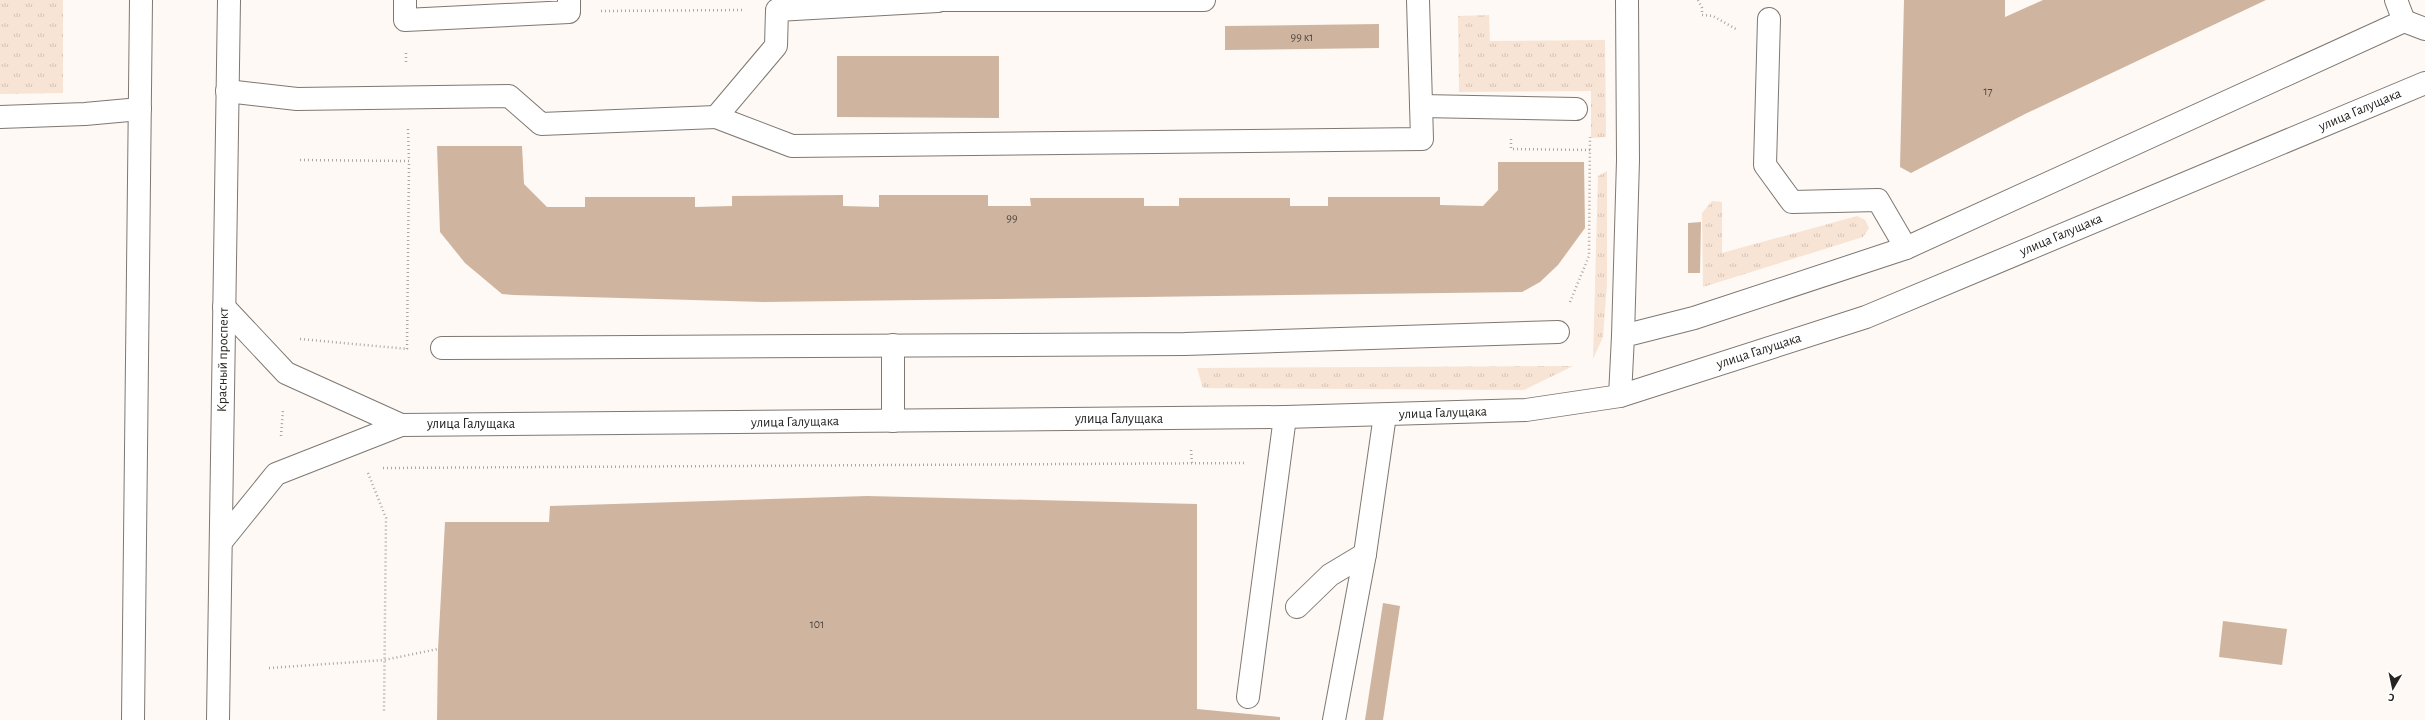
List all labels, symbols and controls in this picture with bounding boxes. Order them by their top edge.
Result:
house number: 99 к1 [1291,31,1313,43]
house number: 17 [1983,85,1993,97]
street label: улица Галущака [2316,86,2404,134]
street label: улица Галущака [2017,211,2105,259]
house number: 99 [1006,212,1018,224]
street label: Красный проспект [215,307,231,412]
street label: улица Галущака [1714,331,1804,372]
street label: улица Галущака [1398,404,1488,422]
street label: улица Галущака [1074,412,1164,426]
street label: улица Галущака [750,414,840,430]
street label: улица Галущака [426,417,516,431]
house number: 101 [810,618,824,630]
north arrow [2373,668,2413,708]
text: С [2388,691,2395,703]

